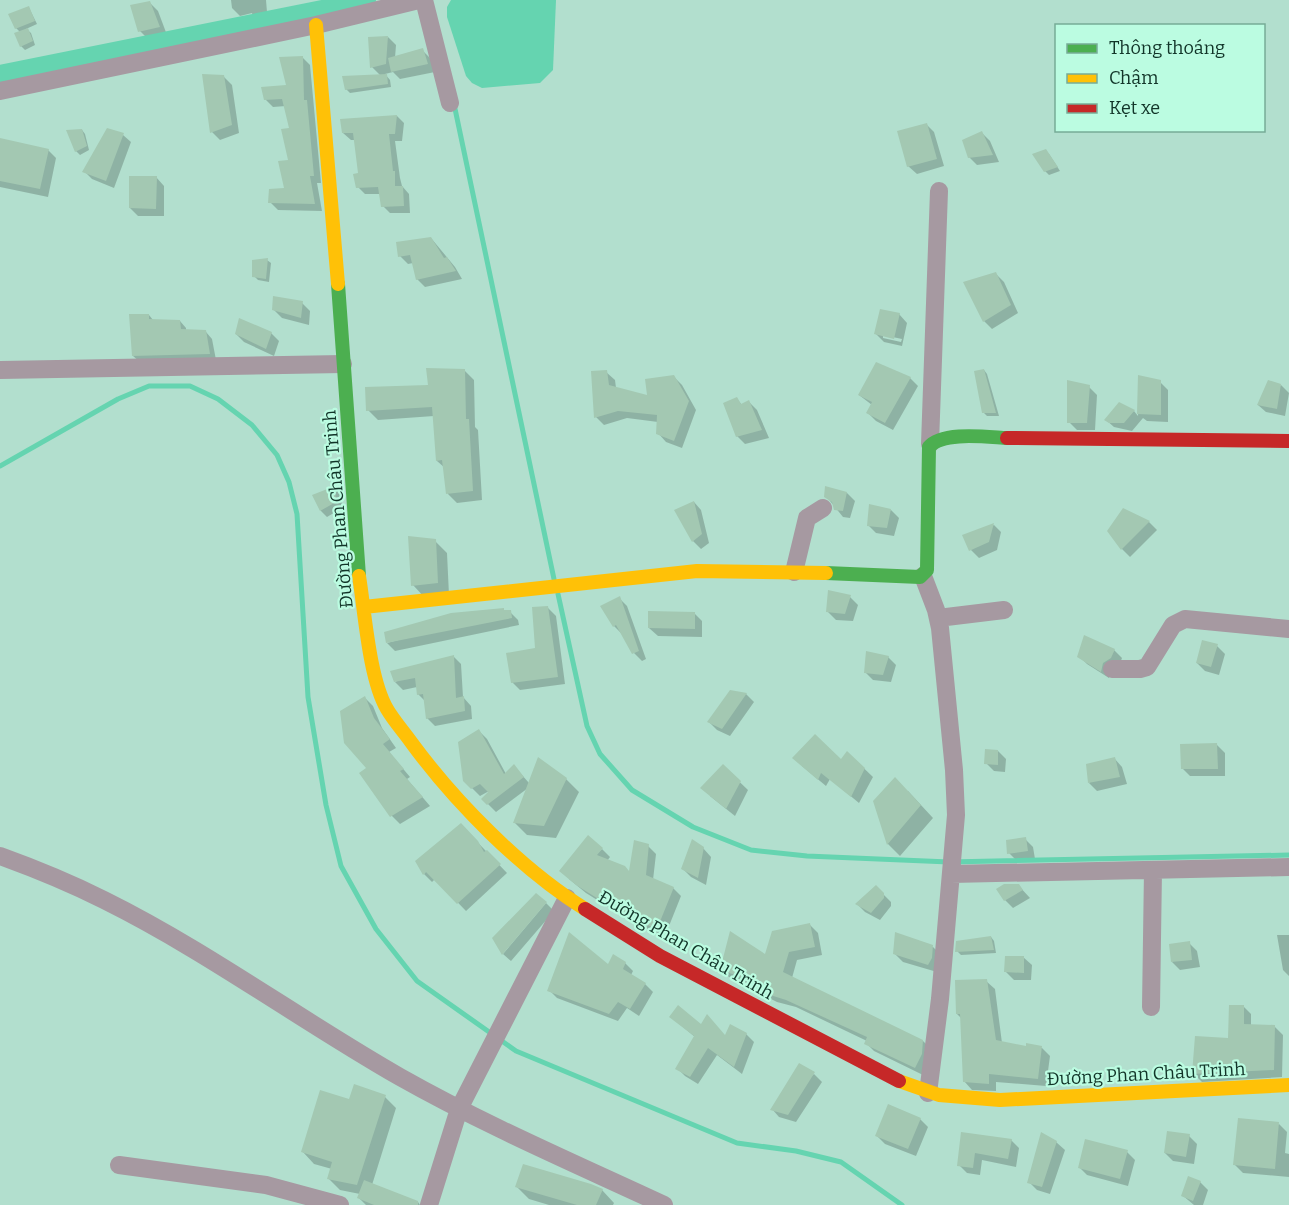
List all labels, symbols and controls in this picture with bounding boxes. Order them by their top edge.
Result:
legend [1055,24,1265,132]
text: Thông thoáng [1109,37,1225,59]
text: Chậm [1109,67,1158,89]
text: Kẹt xe [1109,97,1160,119]
street label: Đường Phan Châu Trinh [318,409,358,609]
street label: Đường Phan Châu Trinh [594,886,778,1004]
street label: Đường Phan Châu Trinh [1046,1058,1246,1090]

